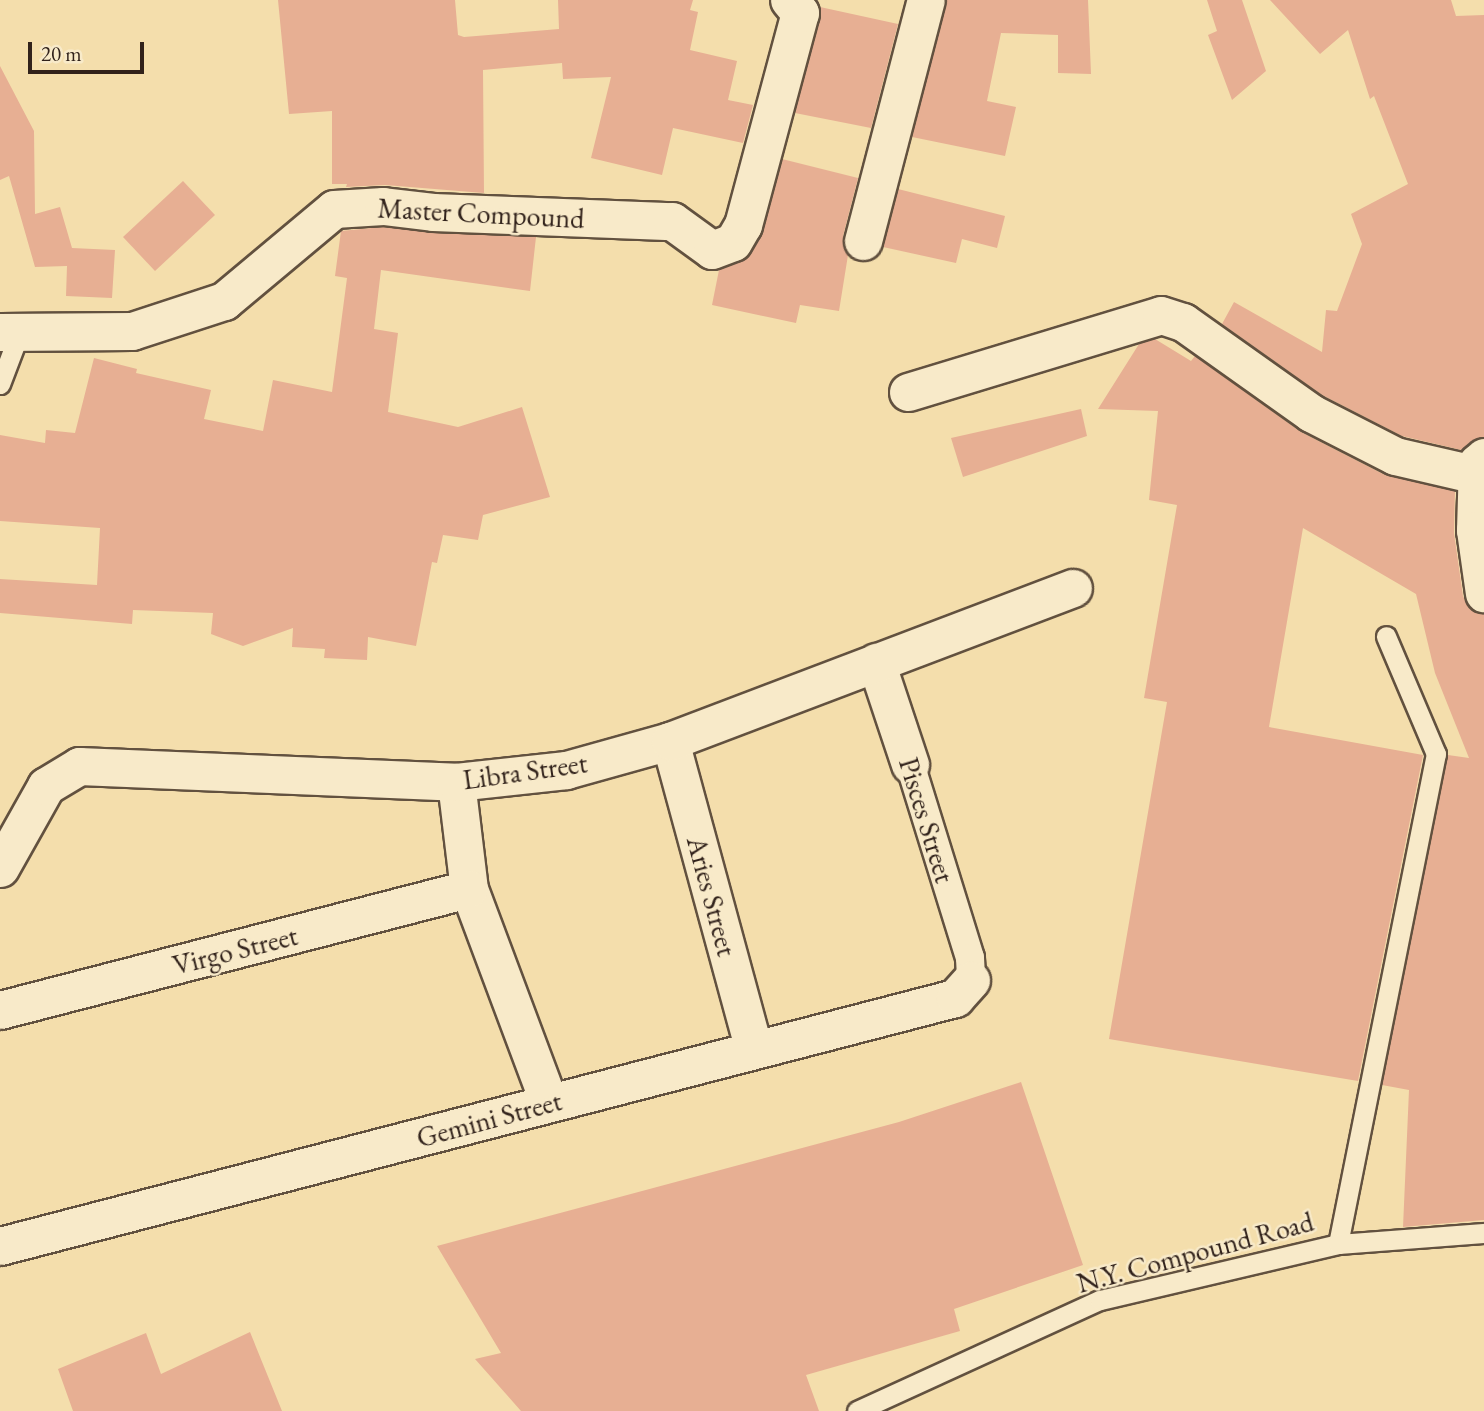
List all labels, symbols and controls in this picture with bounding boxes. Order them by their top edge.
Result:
scale bar [32,28,147,72]
text: 20 m [41,40,82,67]
street label: Master Compound [377,191,585,235]
street label: Libra Street [461,746,589,796]
street label: Pisces Street [892,753,962,887]
street label: Aries Street [680,832,744,960]
street label: Virgo Street [169,918,301,982]
street label: Gemini Street [413,1084,565,1154]
street label: N.Y. Compound Road [1073,1204,1317,1300]

